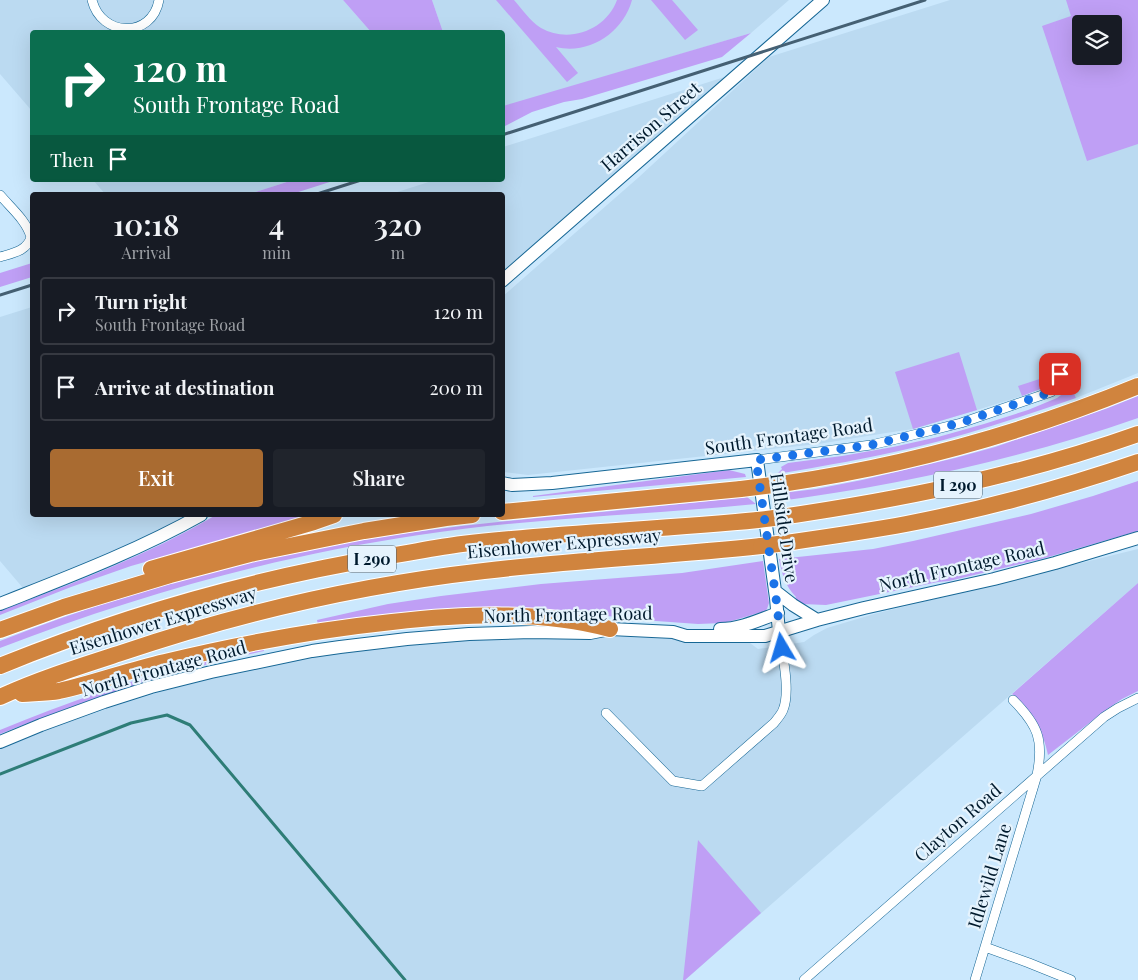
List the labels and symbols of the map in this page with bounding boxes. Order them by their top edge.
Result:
street label: Harrison Street [595,76,706,176]
pin [1039,353,1081,395]
street label: South Frontage Road [703,412,875,460]
street label: Hillside Drive [765,471,805,584]
road number: I 290 [934,472,982,498]
street label: Eisenhower Expressway [466,523,662,563]
street label: North Frontage Road [877,535,1048,597]
road number: I 290 [348,546,396,572]
street label: Eisenhower Expressway [66,580,259,660]
street label: North Frontage Road [483,601,653,627]
position arrow [755,621,807,673]
street label: North Frontage Road [79,634,249,702]
street label: Clayton Road [909,777,1006,867]
street label: Idlewild Lane [962,820,1016,931]

